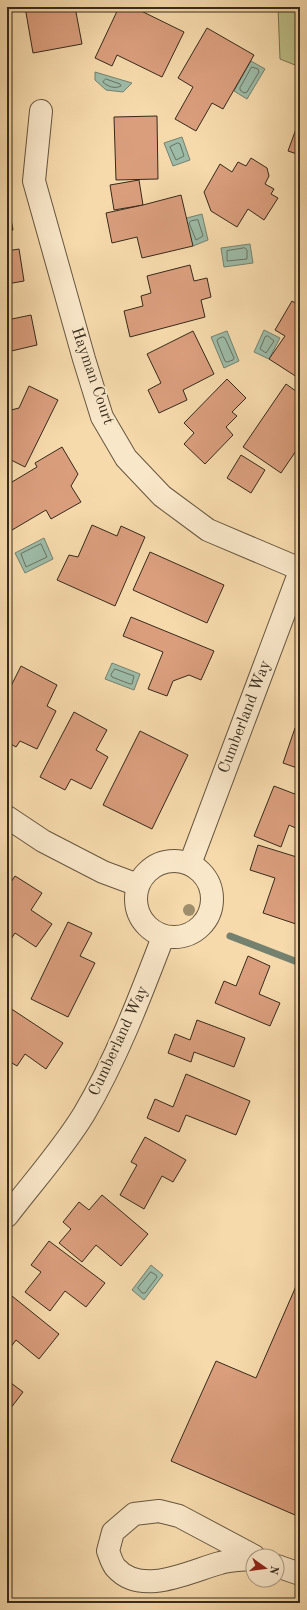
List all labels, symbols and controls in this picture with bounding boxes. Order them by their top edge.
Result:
street label: Hayman Court [68,325,116,427]
street label: Cumberland Way [216,658,274,776]
street label: Cumberland Way [86,983,152,1099]
north arrow [245,1548,285,1588]
text: N [267,1565,280,1576]

